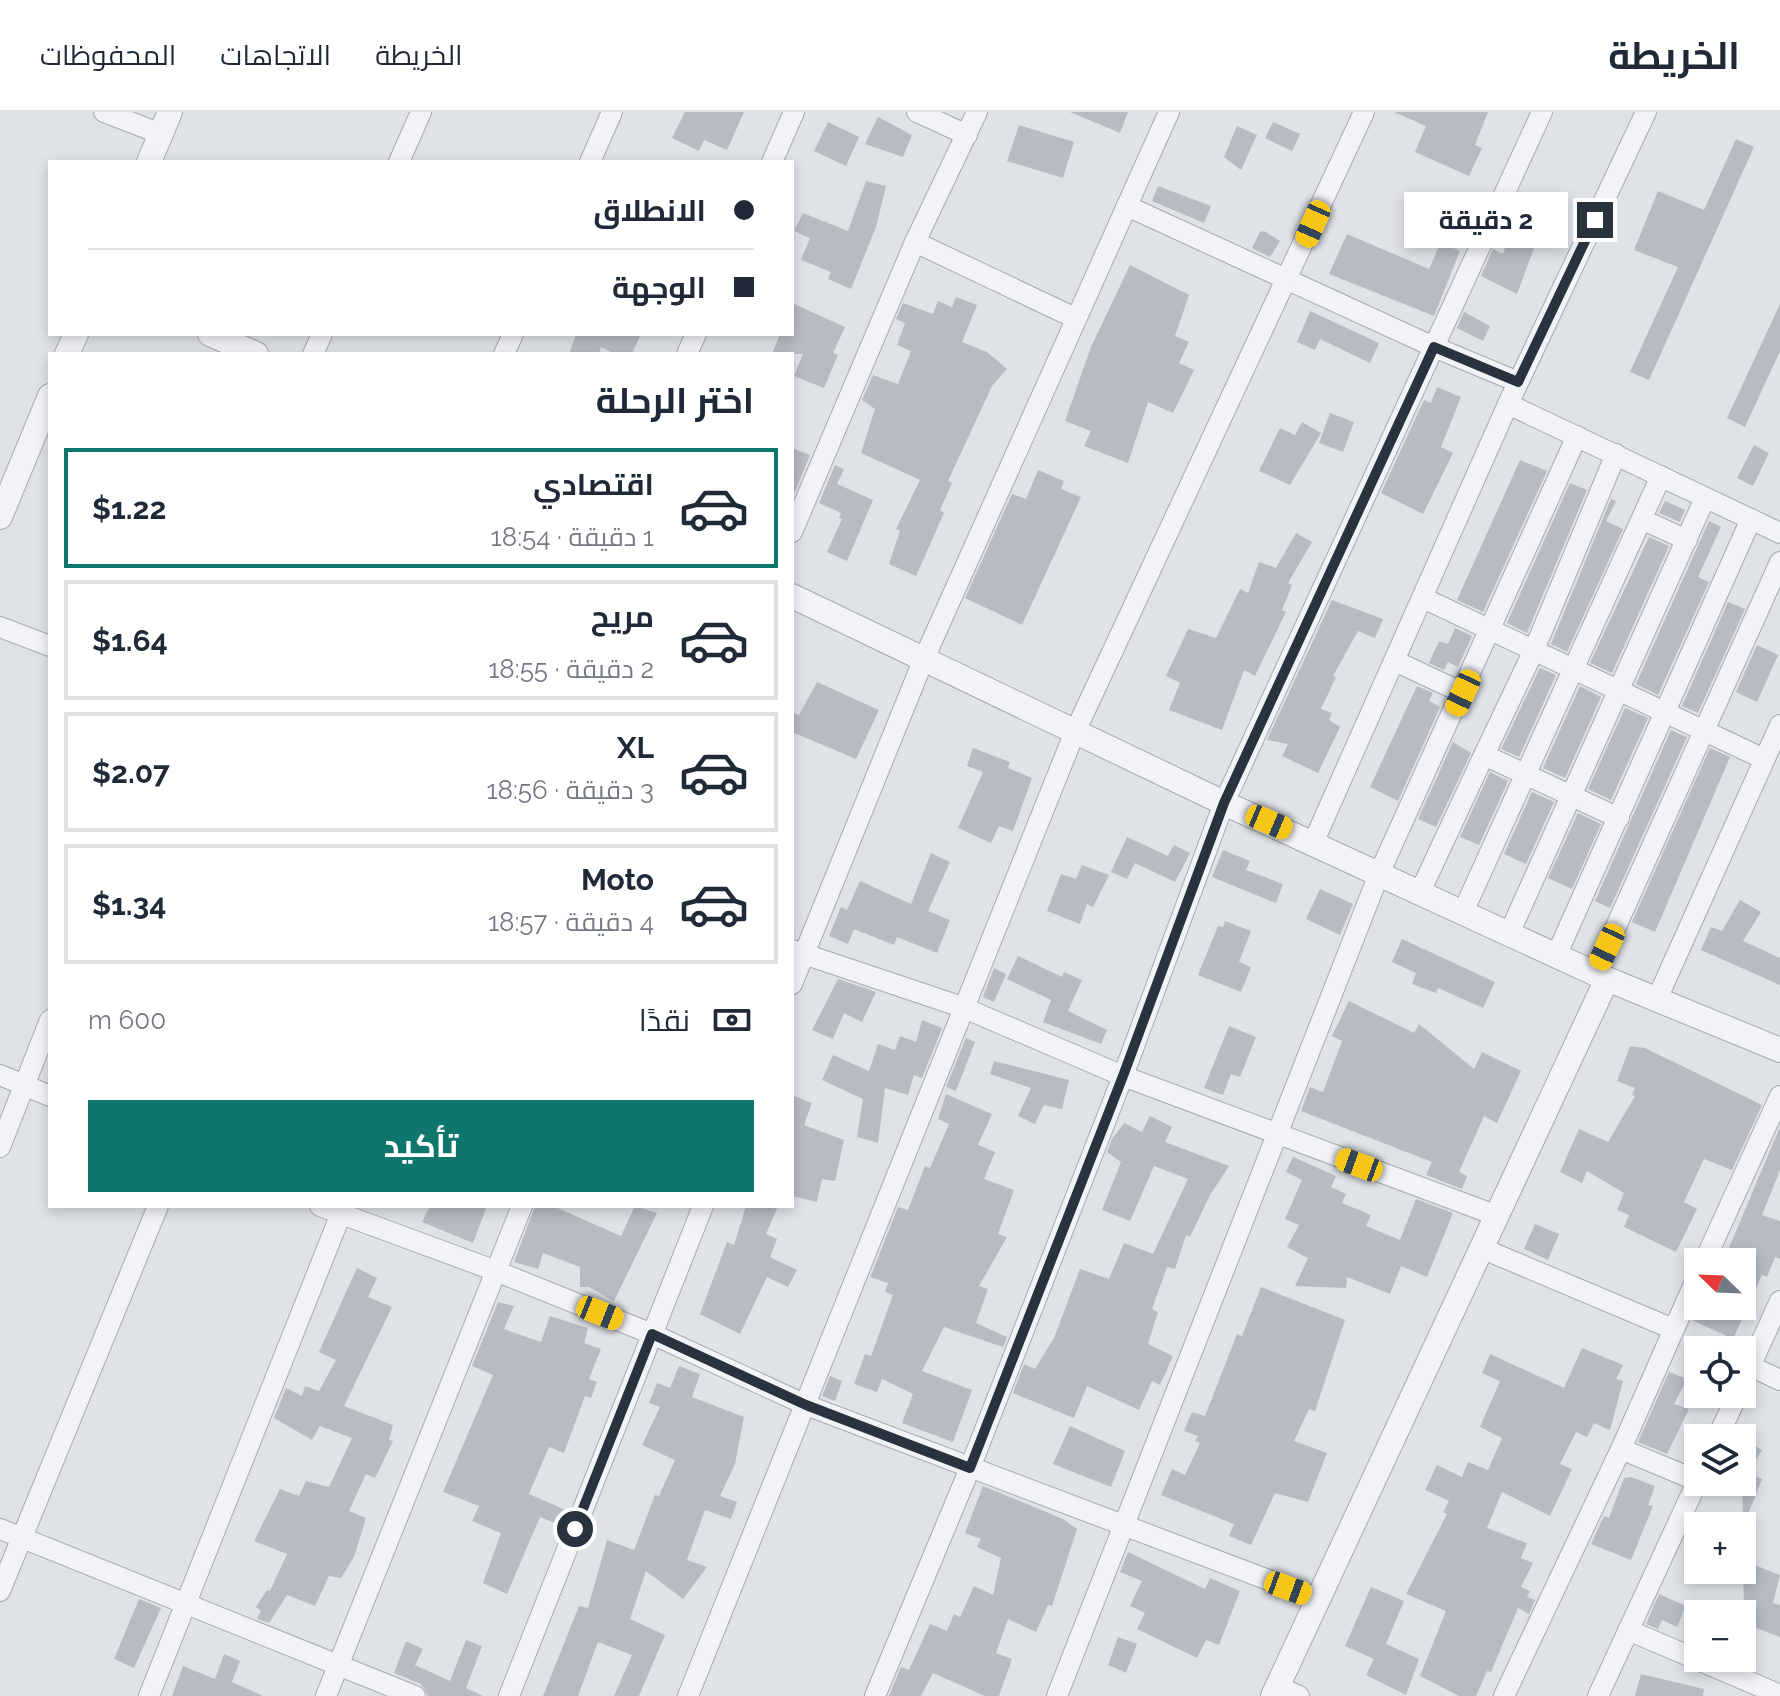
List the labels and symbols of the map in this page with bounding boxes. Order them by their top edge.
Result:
callout: 2 دقيقة [1403,192,1567,248]
car [1292,197,1334,251]
route end [1577,202,1613,238]
car [1442,666,1484,720]
car [1242,802,1296,842]
car [1586,920,1628,974]
car [1332,1146,1386,1184]
north arrow [1684,1248,1756,1320]
car [573,1293,627,1333]
route start [557,1511,593,1547]
car [1261,1569,1315,1607]

